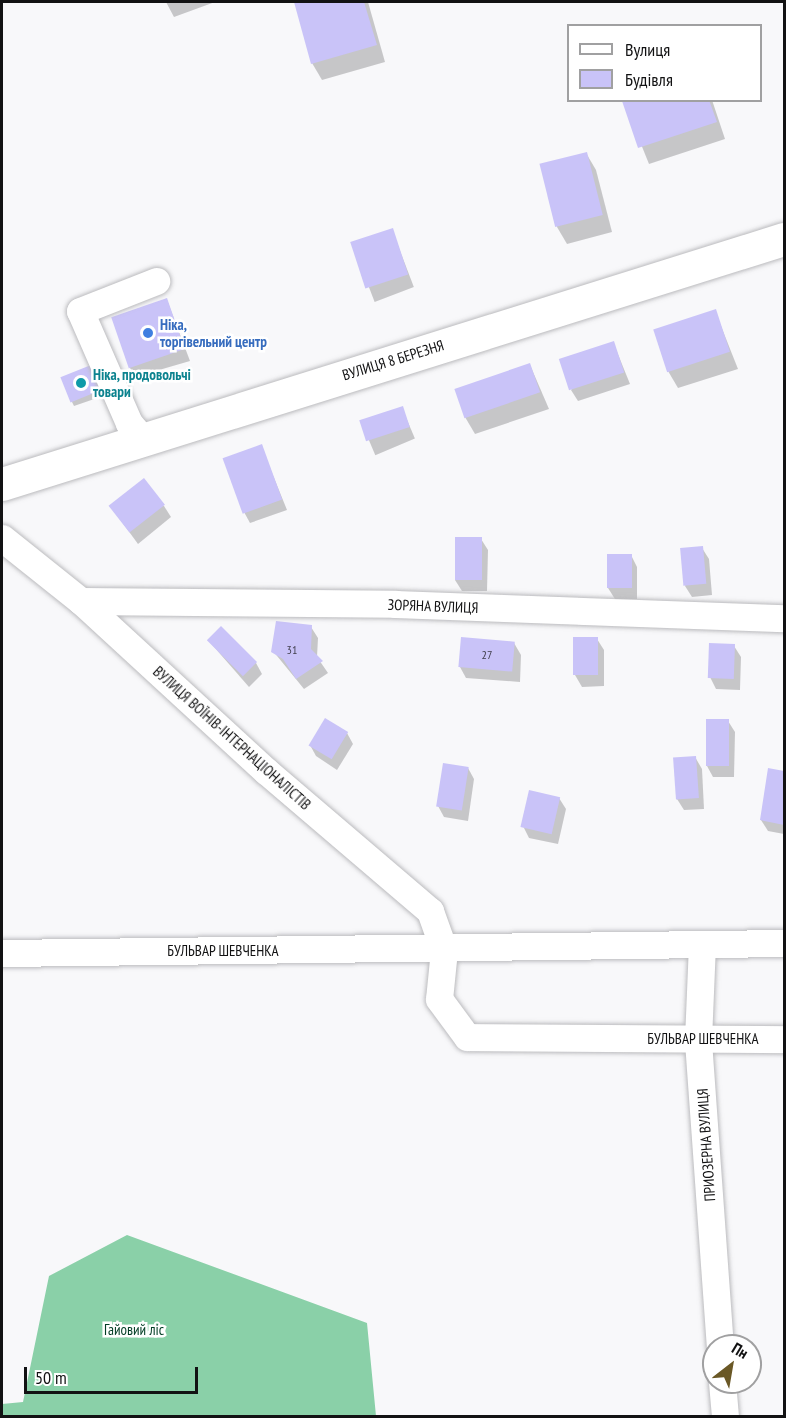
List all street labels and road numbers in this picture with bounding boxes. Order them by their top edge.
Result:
street label: ВУЛИЦЯ 8 БЕРЕЗНЯ [340,336,446,384]
street label: ЗОРЯНА ВУЛИЦЯ [387,595,479,617]
street label: ВУЛИЦЯ ВОЇНІВ-ІНТЕРНАЦІОНАЛІСТІВ [149,662,315,814]
street label: БУЛЬВАР ШЕВЧЕНКА [167,942,279,960]
street label: БУЛЬВАР ШЕВЧЕНКА [647,1030,759,1048]
street label: ПРИОЗЕРНА ВУЛИЦЯ [693,1088,719,1202]

